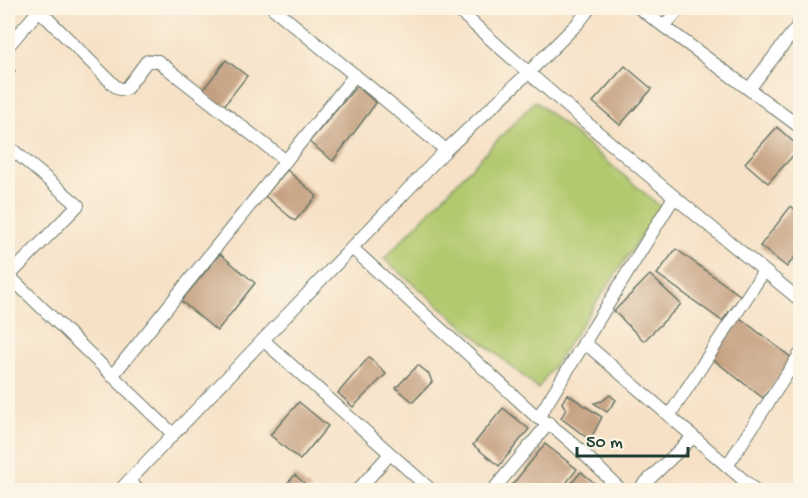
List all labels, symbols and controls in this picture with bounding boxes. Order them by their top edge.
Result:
scale bar [577,420,688,458]
text: 50 m [586,433,623,454]

